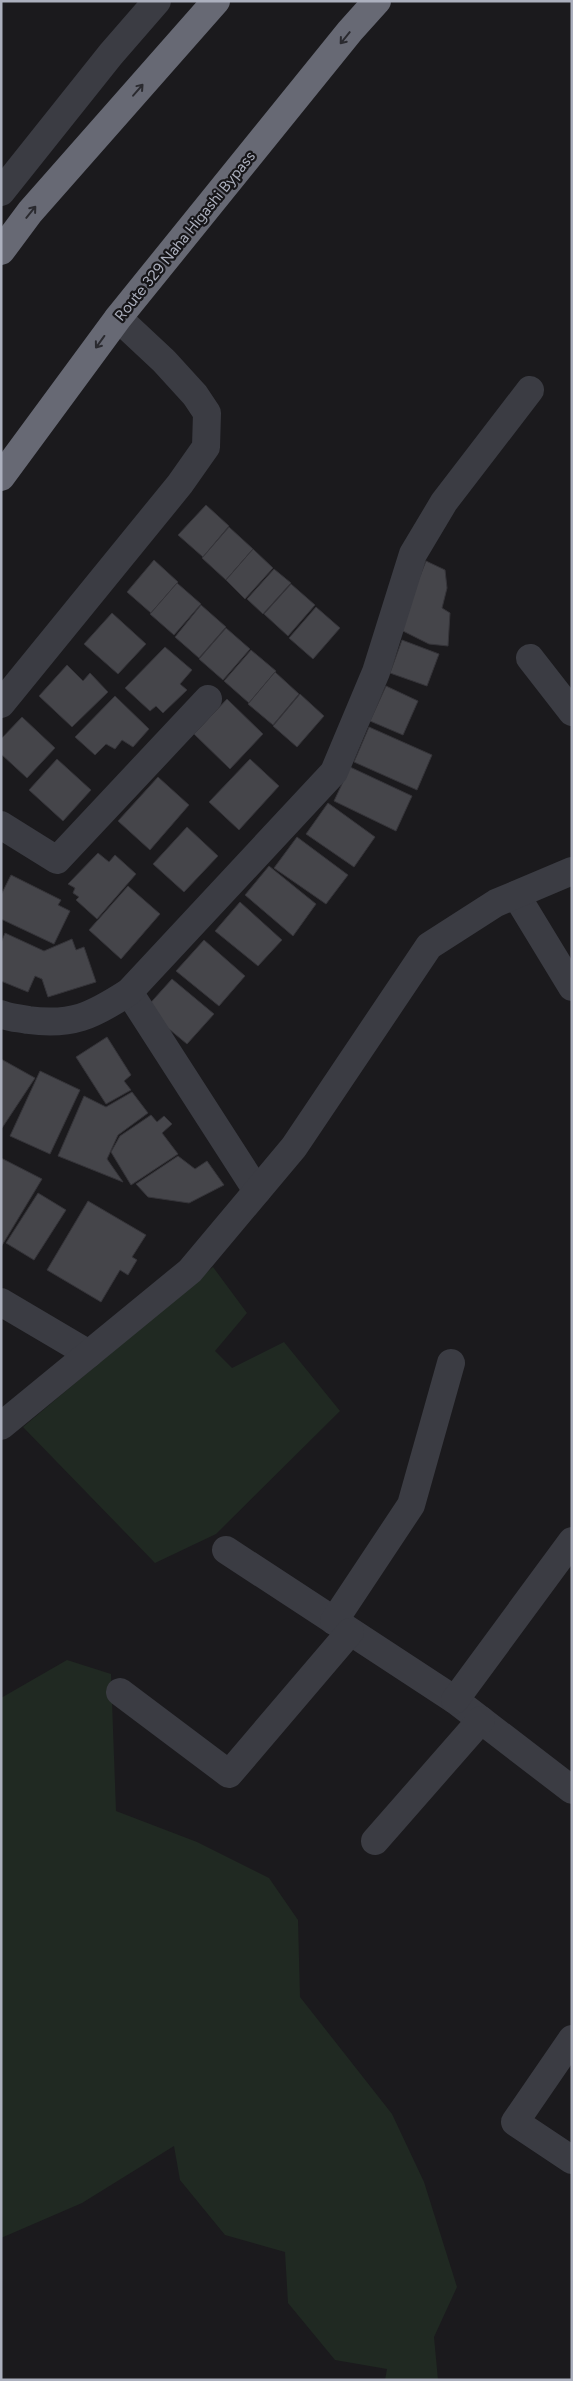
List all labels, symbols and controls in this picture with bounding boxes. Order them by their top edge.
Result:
one-way arrow [339,31,350,44]
one-way arrow [132,84,143,97]
street label: Route 329 Naha Higashi Bypass [111,148,259,324]
one-way arrow [25,206,36,219]
one-way arrow [95,335,105,349]

